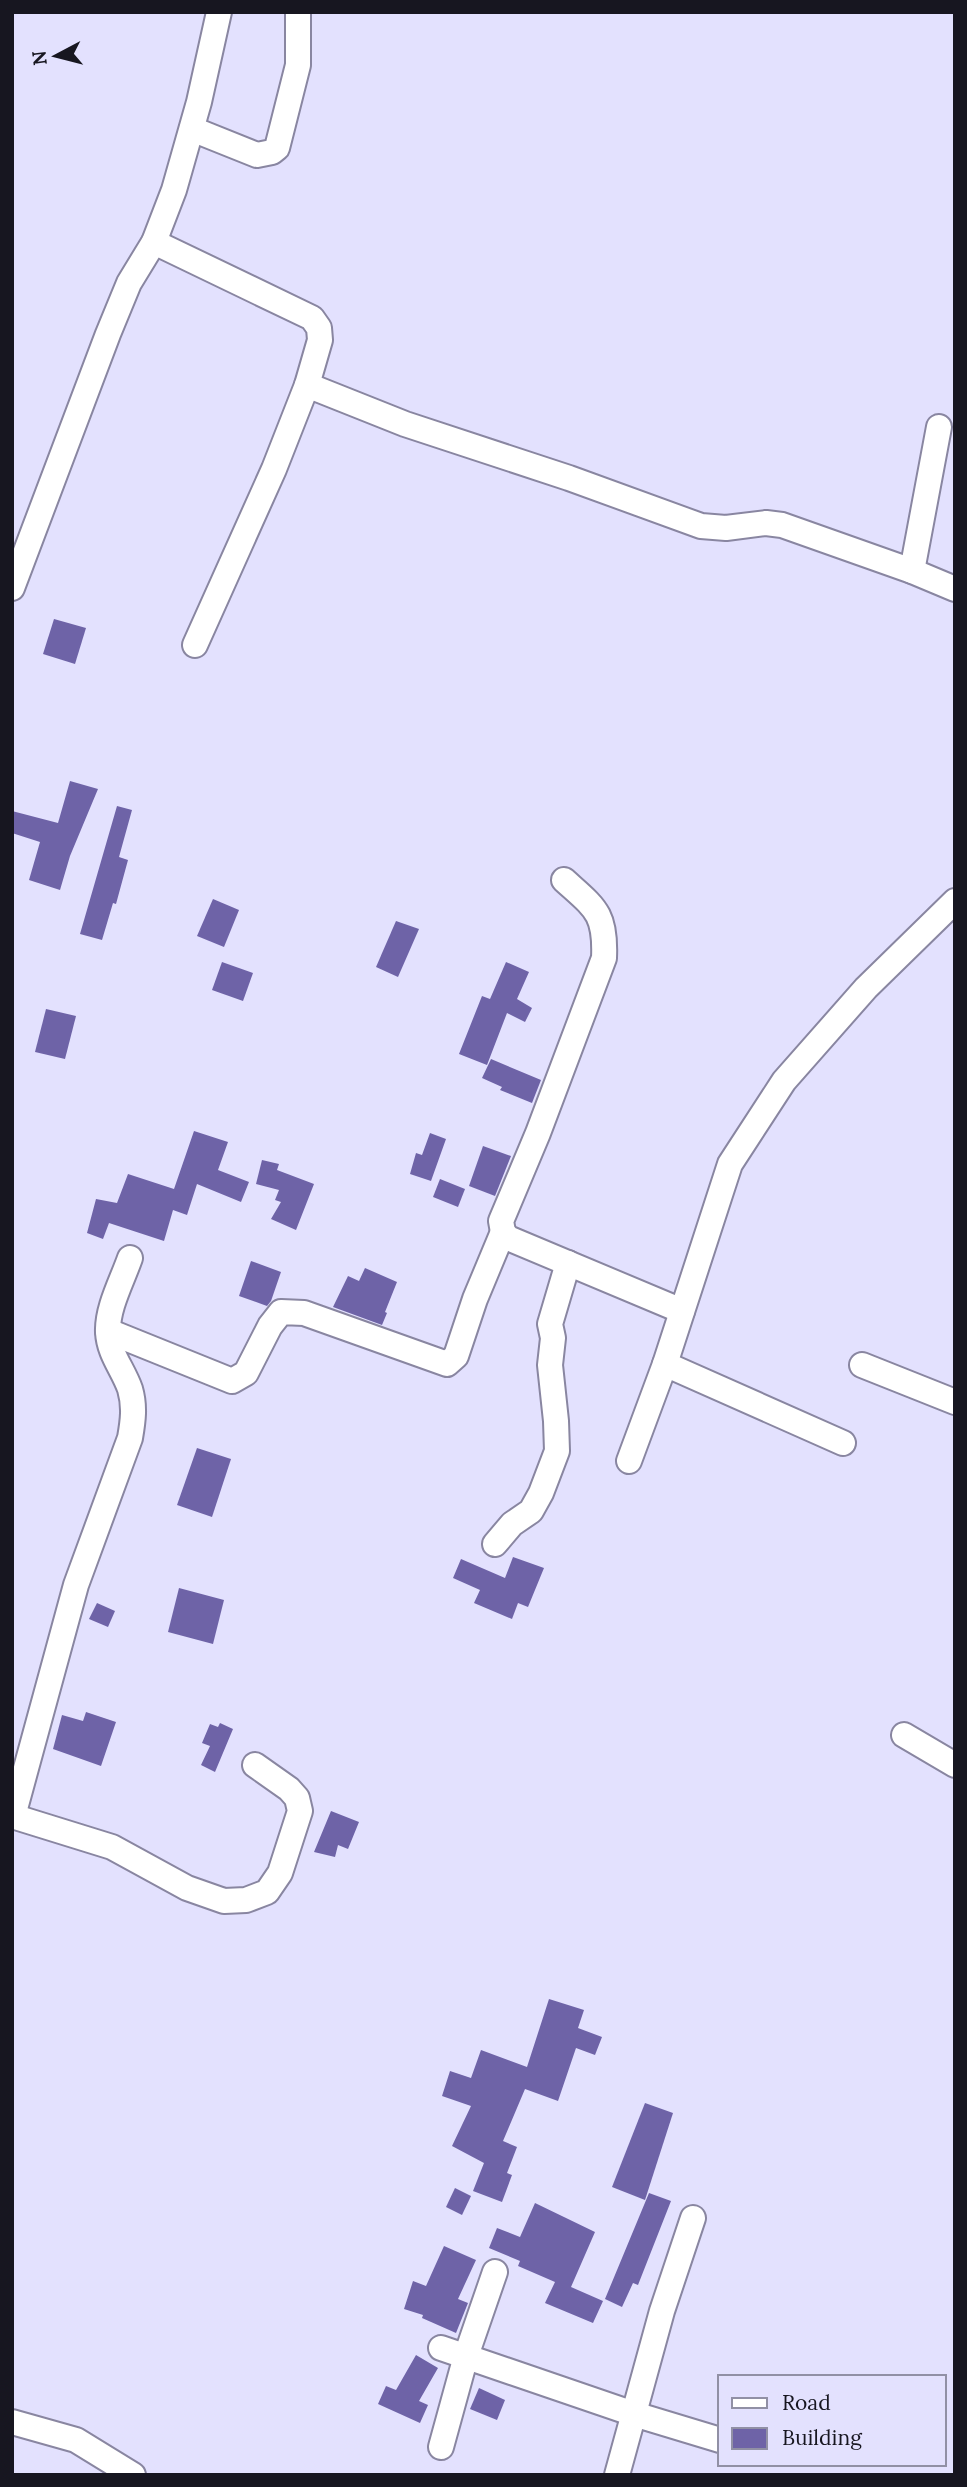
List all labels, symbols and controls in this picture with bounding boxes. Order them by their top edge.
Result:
north arrow [21,21,91,91]
text: N [26,49,52,67]
legend [718,2375,946,2466]
text: Road [782,2389,831,2416]
text: Building [782,2424,862,2451]

